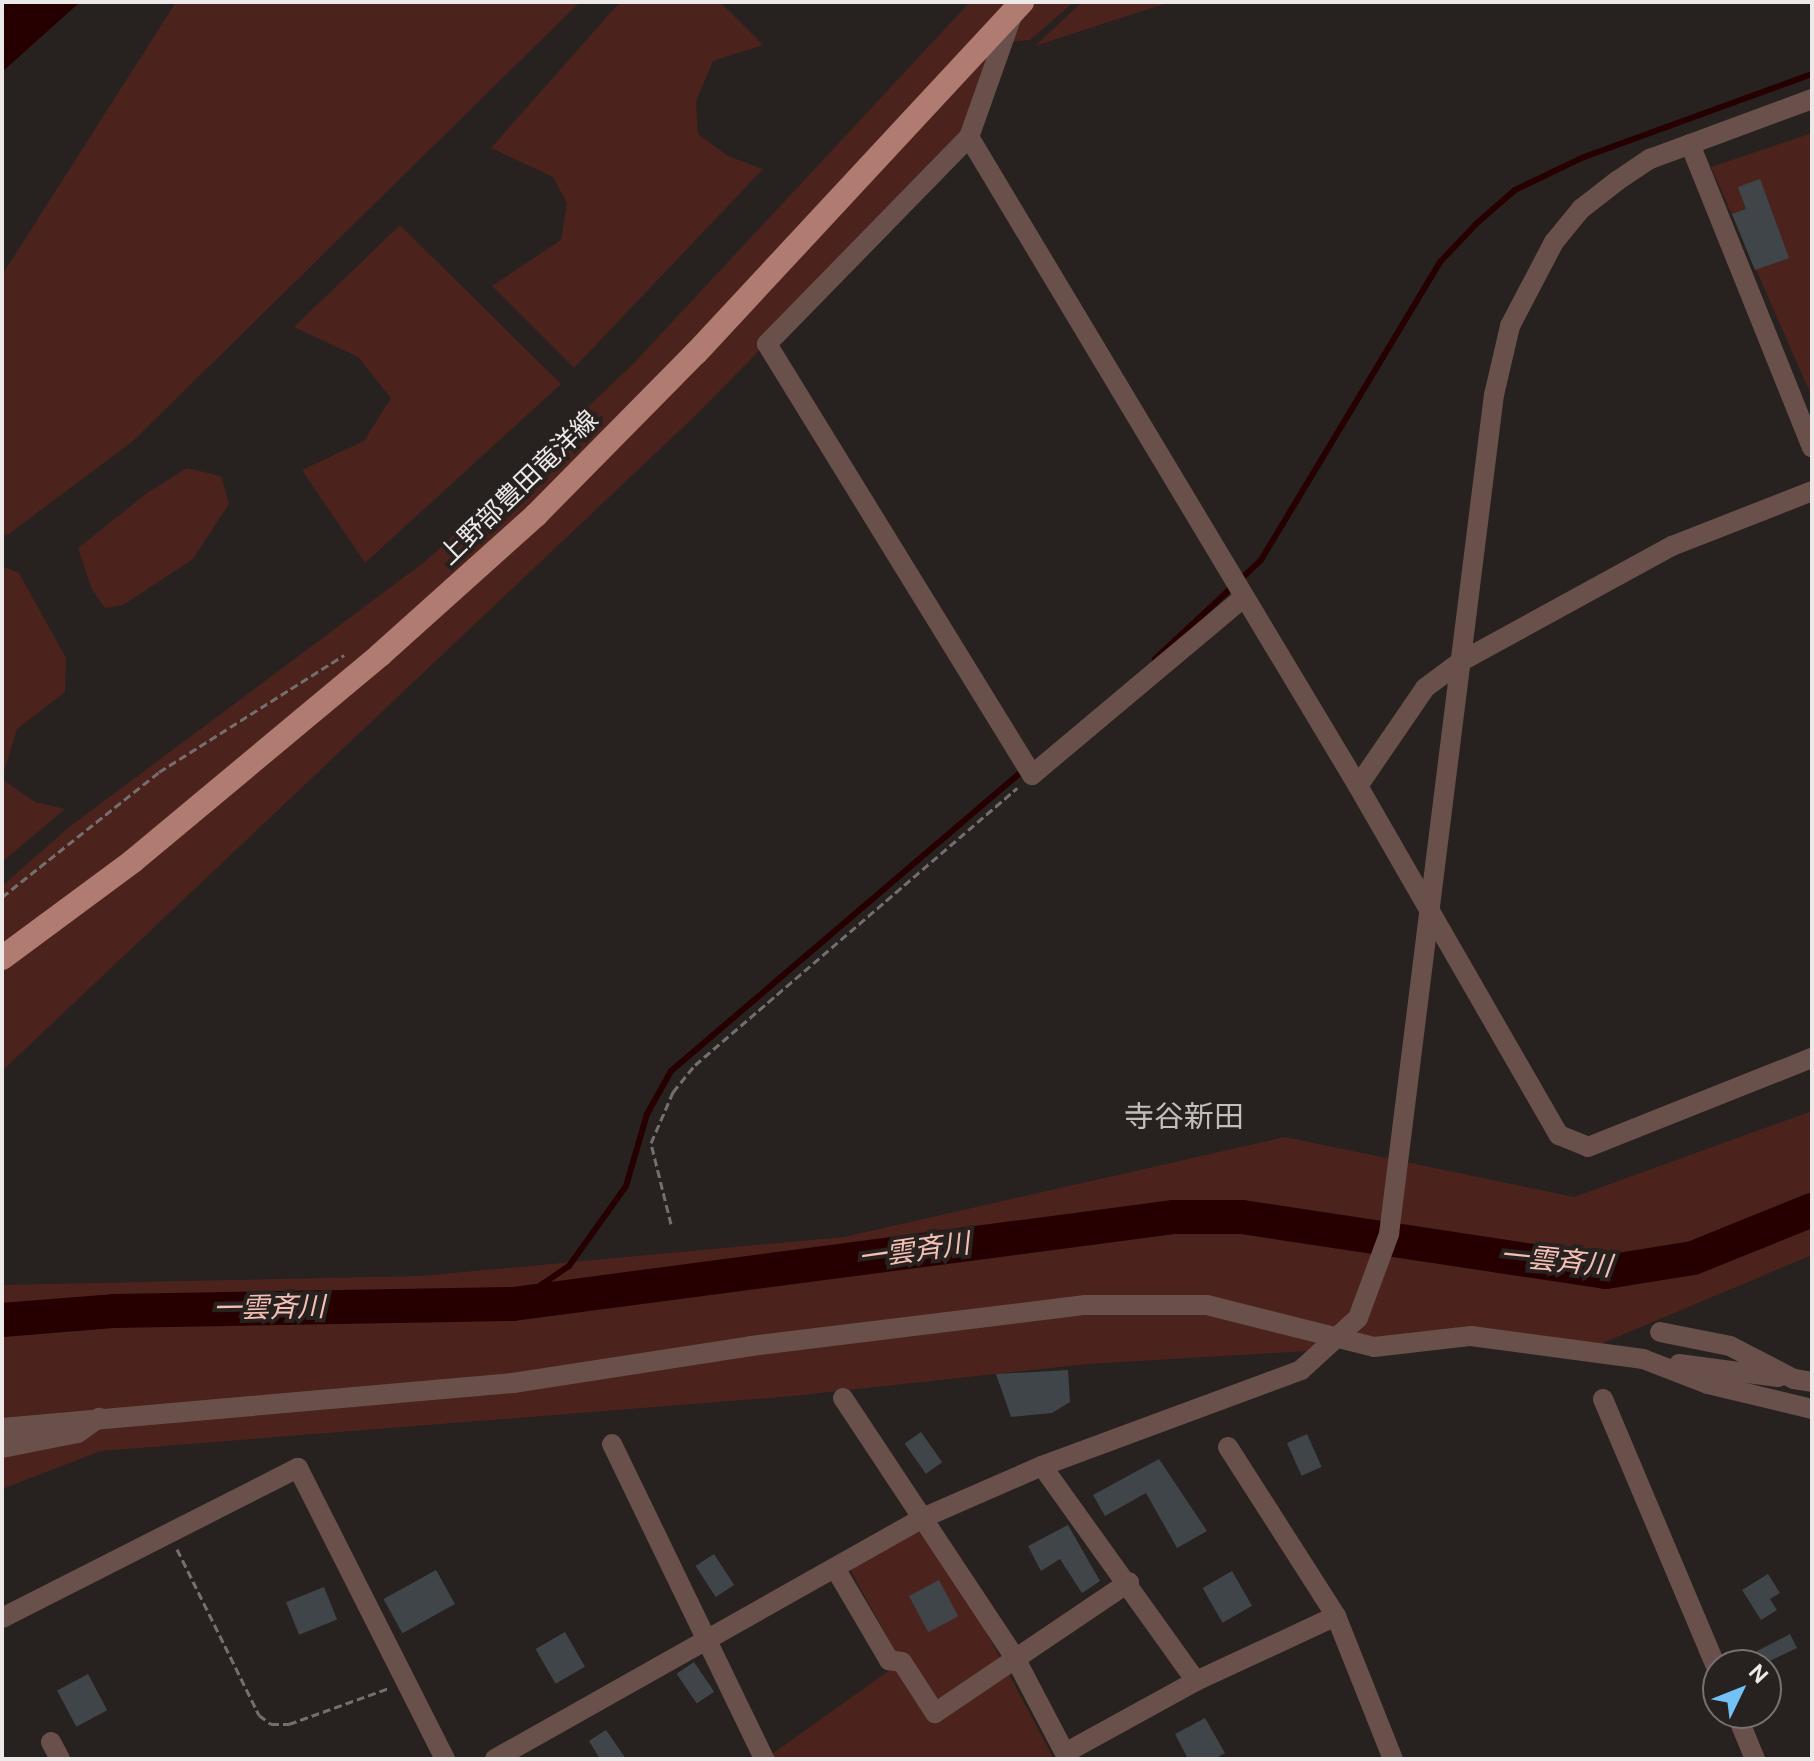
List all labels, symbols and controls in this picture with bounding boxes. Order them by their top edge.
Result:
street label: 上野部豊田竜洋線 [433,405,605,571]
district label: 寺谷新田 [1124,1099,1244,1135]
water label: 一雲斉川 [856,1227,972,1275]
water label: 一雲斉川 [1499,1238,1613,1284]
water label: 一雲斉川 [213,1290,325,1326]
north arrow [1702,1649,1782,1729]
text: N [1742,1658,1775,1689]

